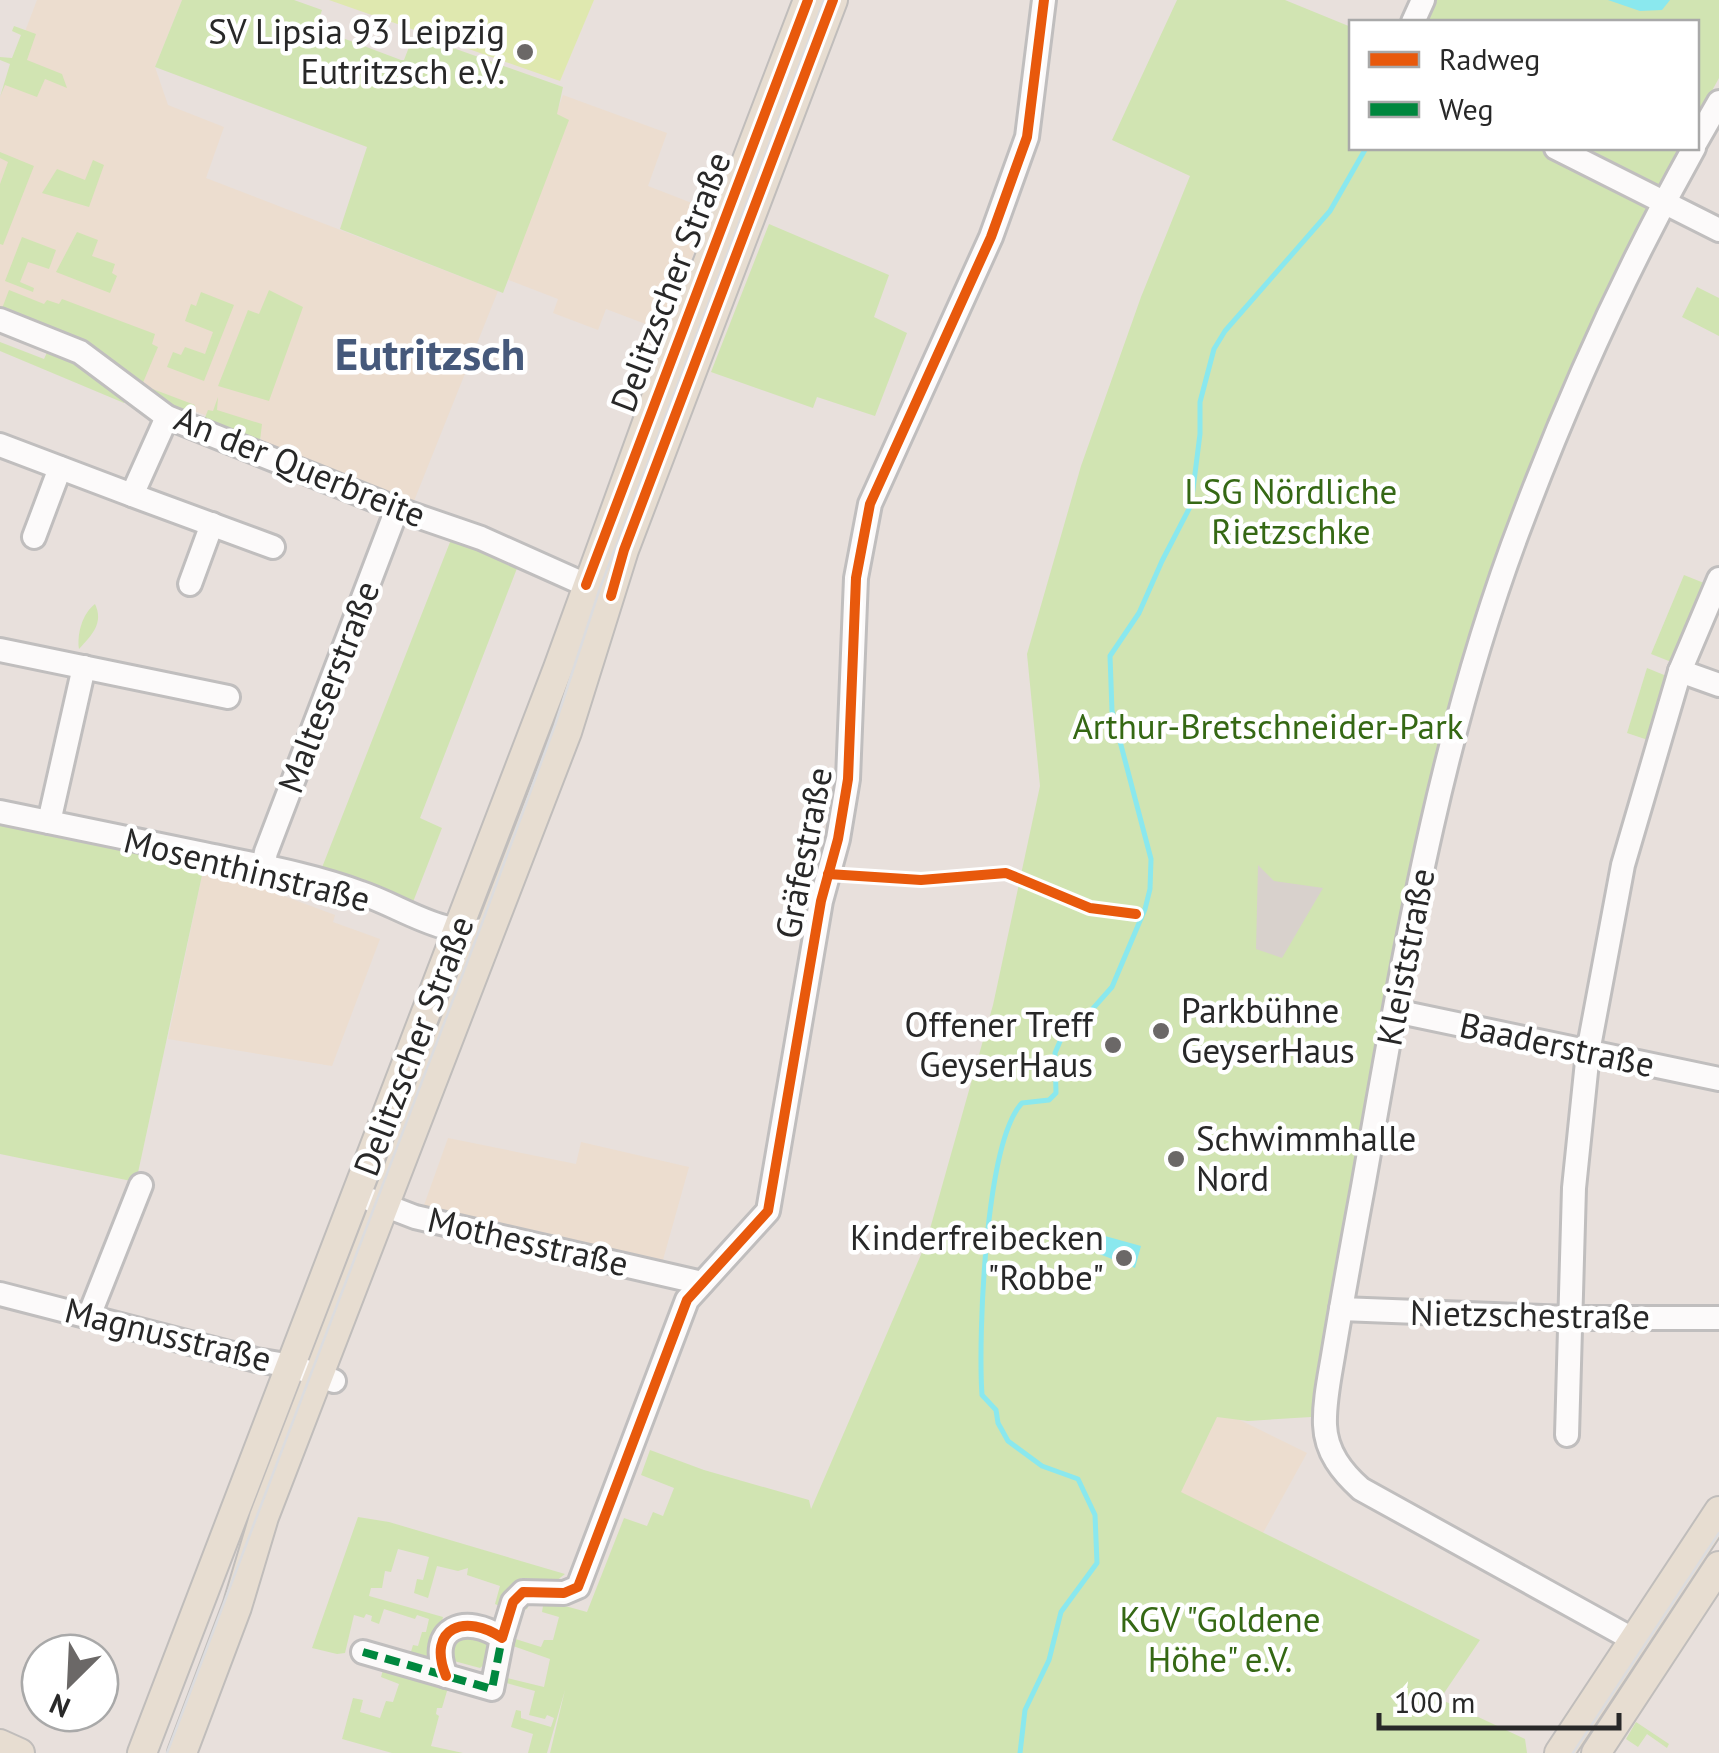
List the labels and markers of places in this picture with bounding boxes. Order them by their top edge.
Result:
place label: SV Lipsia 93 Leipzig Eutritzsch e.V. [208,8,505,94]
marker: SV Lipsia 93 Leipzig Eutritzsch e.V. [514,41,536,63]
place label: Parkbühne GeyserHaus [1181,987,1355,1073]
place label: Offener Treff GeyserHaus [904,1001,1095,1087]
marker: Parkbühne GeyserHaus [1150,1020,1172,1042]
marker: Offener Treff GeyserHaus [1102,1034,1124,1056]
place label: Schwimmhalle Nord [1196,1115,1416,1201]
marker: Schwimmhalle Nord [1165,1148,1187,1170]
place label: Kinderfreibecken "Robbe" [850,1214,1104,1300]
marker: Kinderfreibecken "Robbe" [1113,1247,1135,1269]

